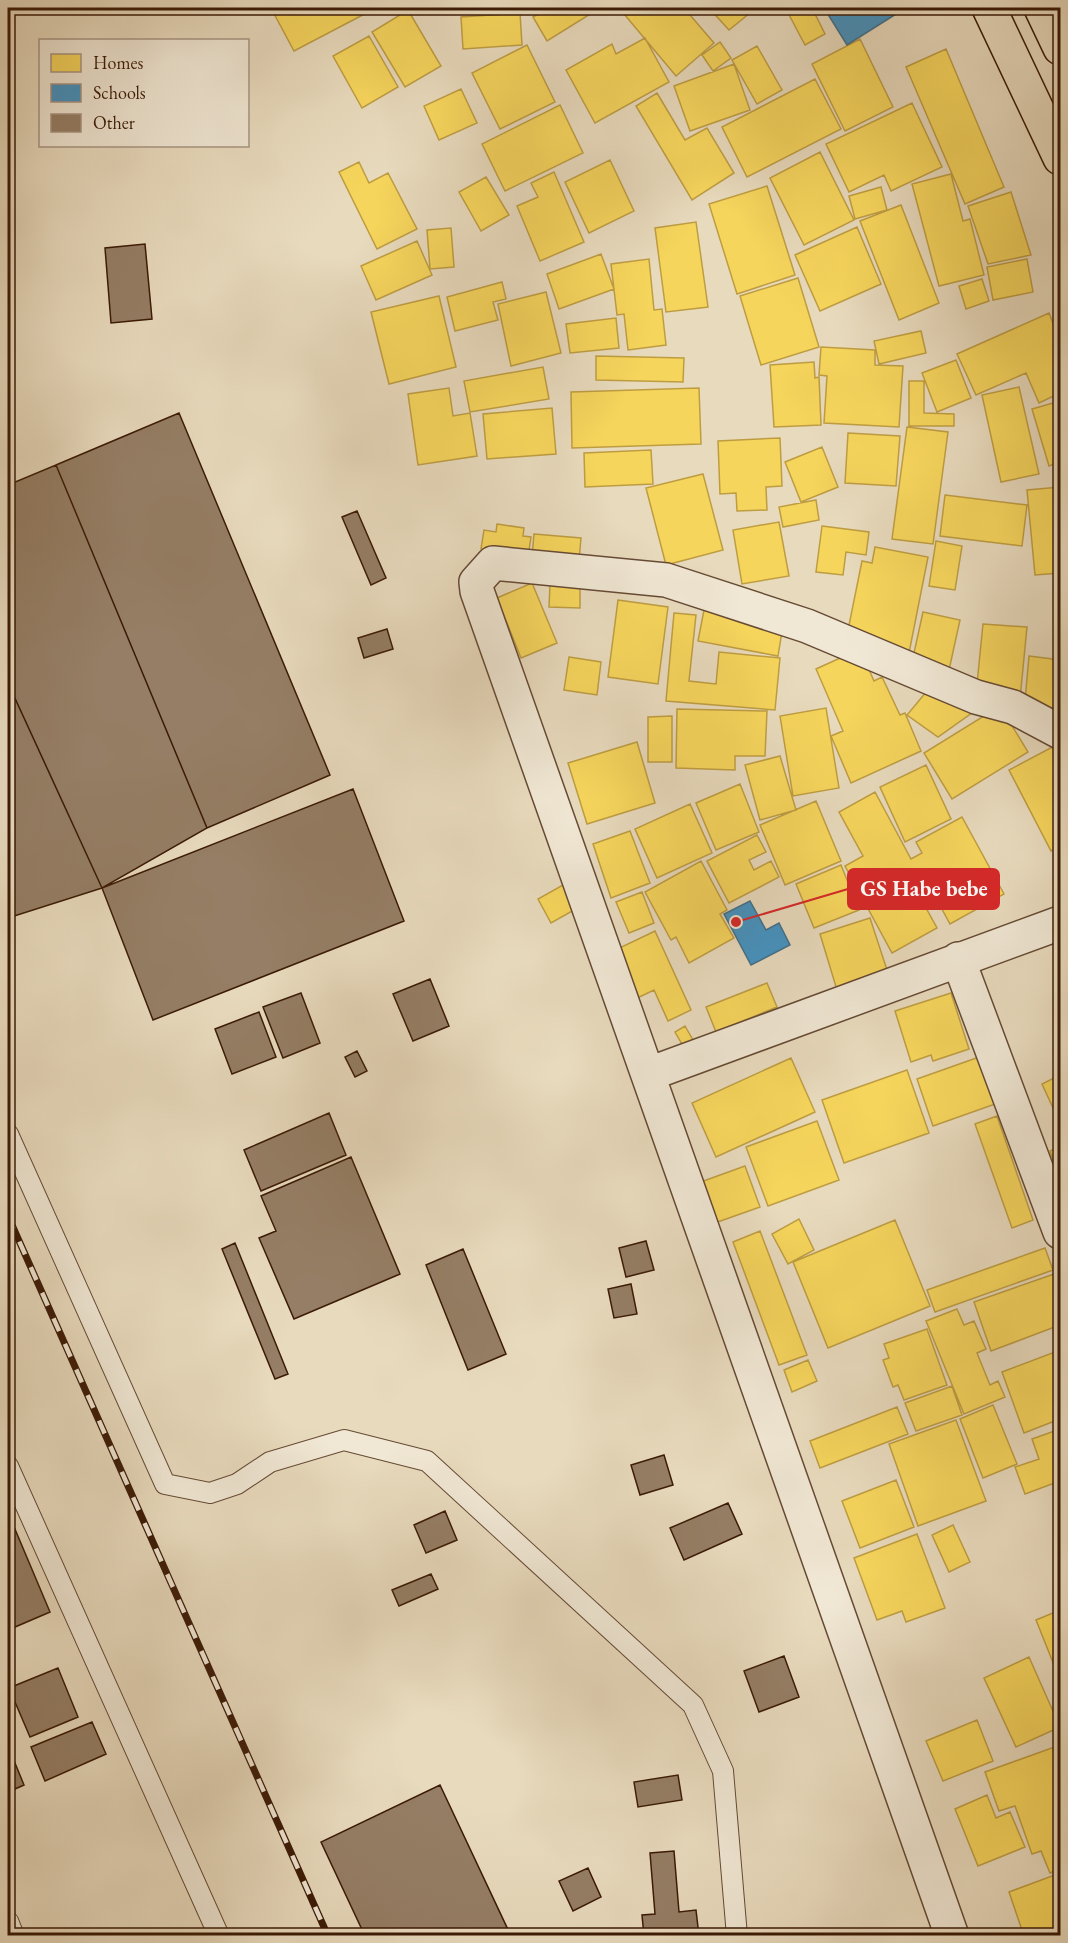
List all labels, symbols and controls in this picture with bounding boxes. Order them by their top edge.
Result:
legend [39,39,249,147]
text: Homes [93,51,144,74]
text: Schools [93,81,146,104]
text: Other [93,111,135,134]
callout: GS Habe bebe [848,869,999,909]
text: GS Habe bebe [860,874,988,903]

